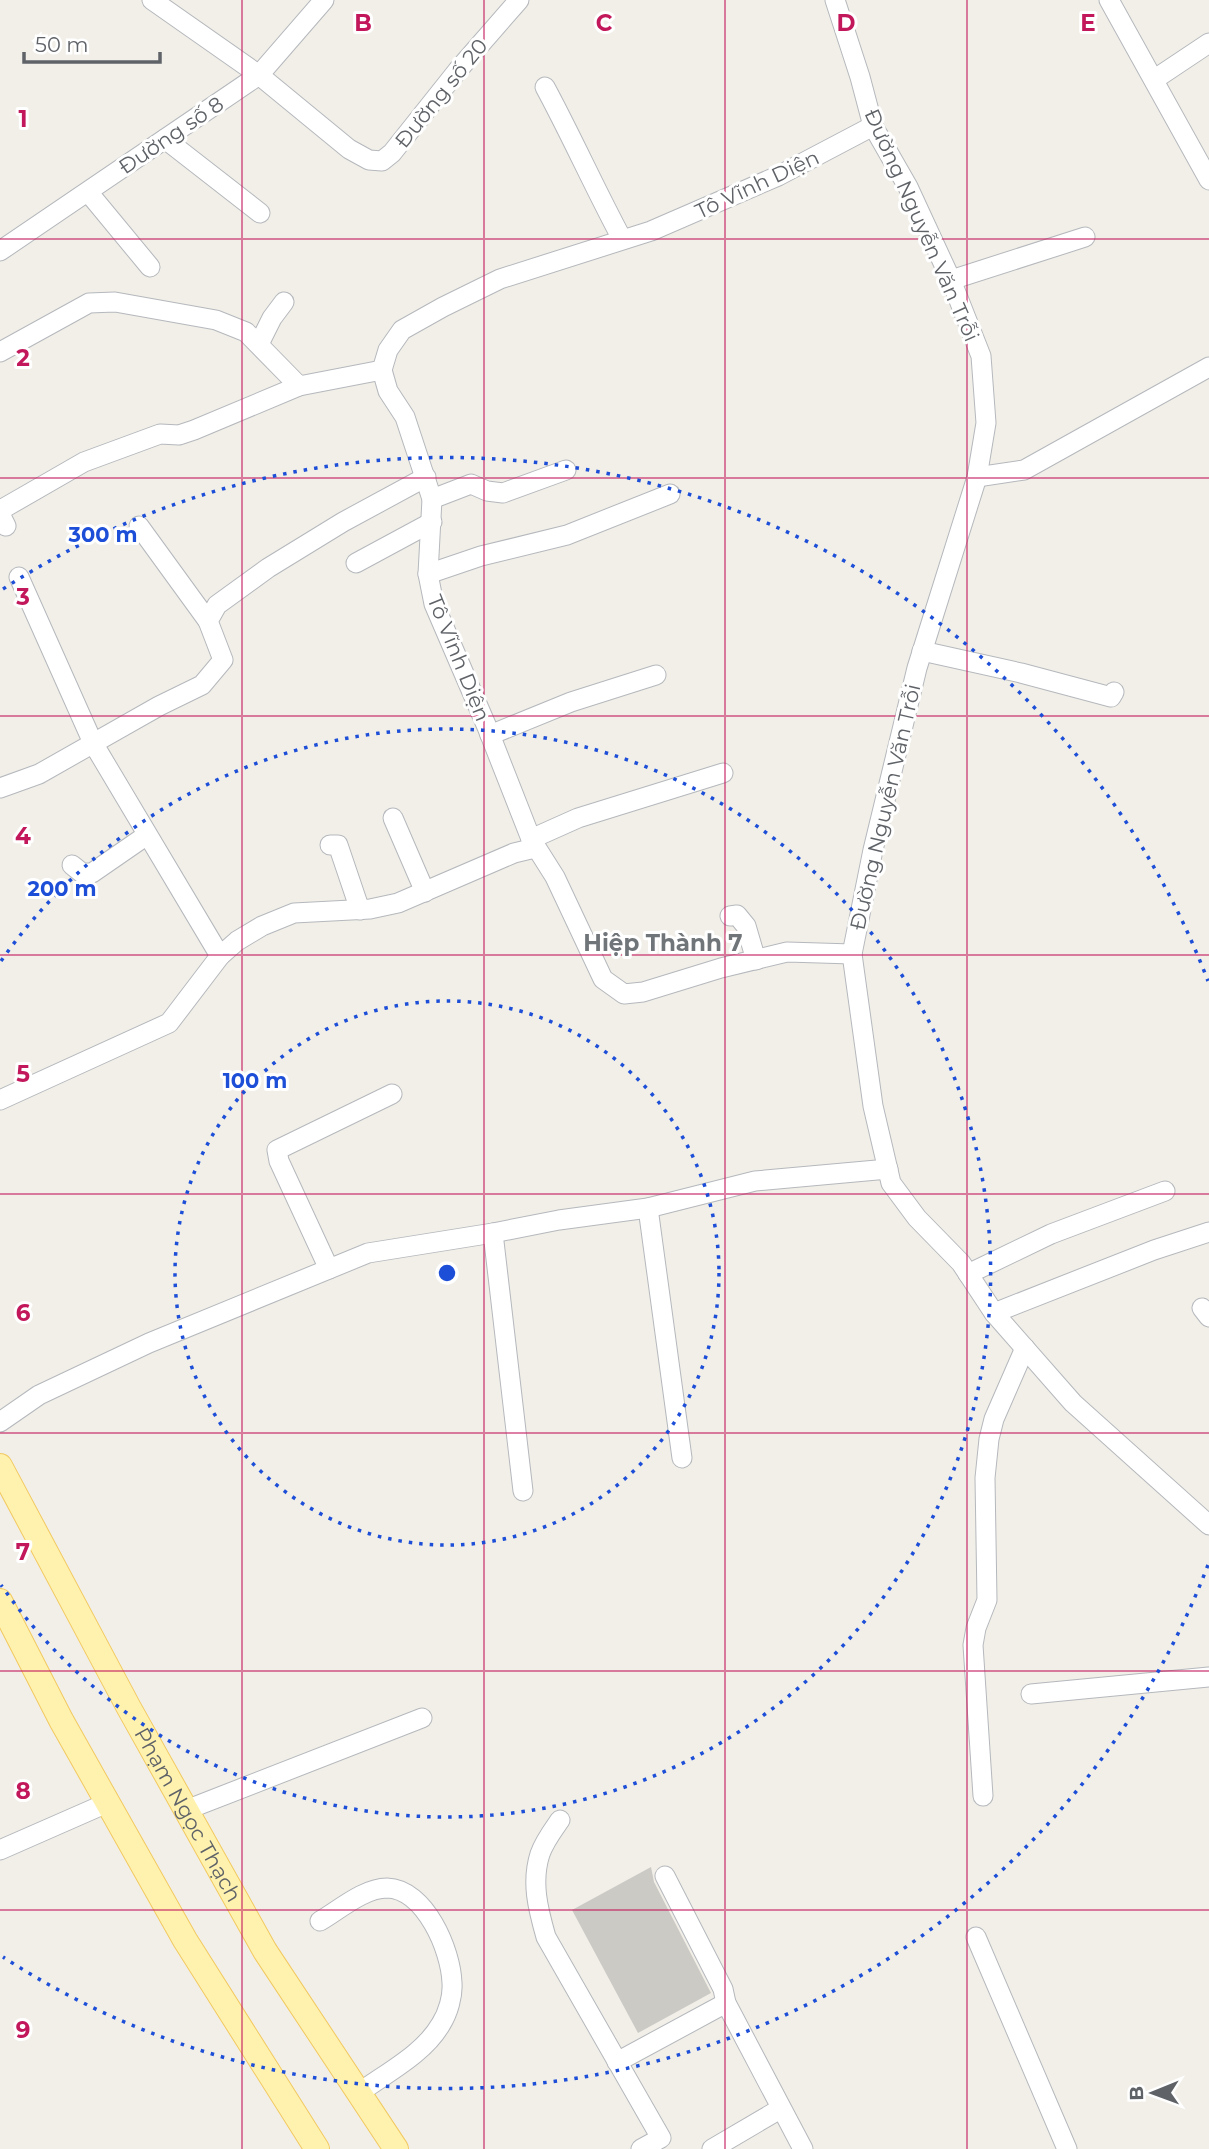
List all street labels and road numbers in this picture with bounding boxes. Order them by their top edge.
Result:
street label: Đường số 20 [389,33,493,153]
street label: Đường số 8 [114,91,228,179]
street label: Đường Nguyễn Văn Trỗi [859,105,985,345]
street label: Tô Vĩnh Diện [691,144,823,224]
street label: Tô Vĩnh Diện [422,591,496,725]
street label: Đường Nguyễn Văn Trỗi [845,682,925,932]
street label: Phạm Ngọc Thạch [130,1723,247,1906]

